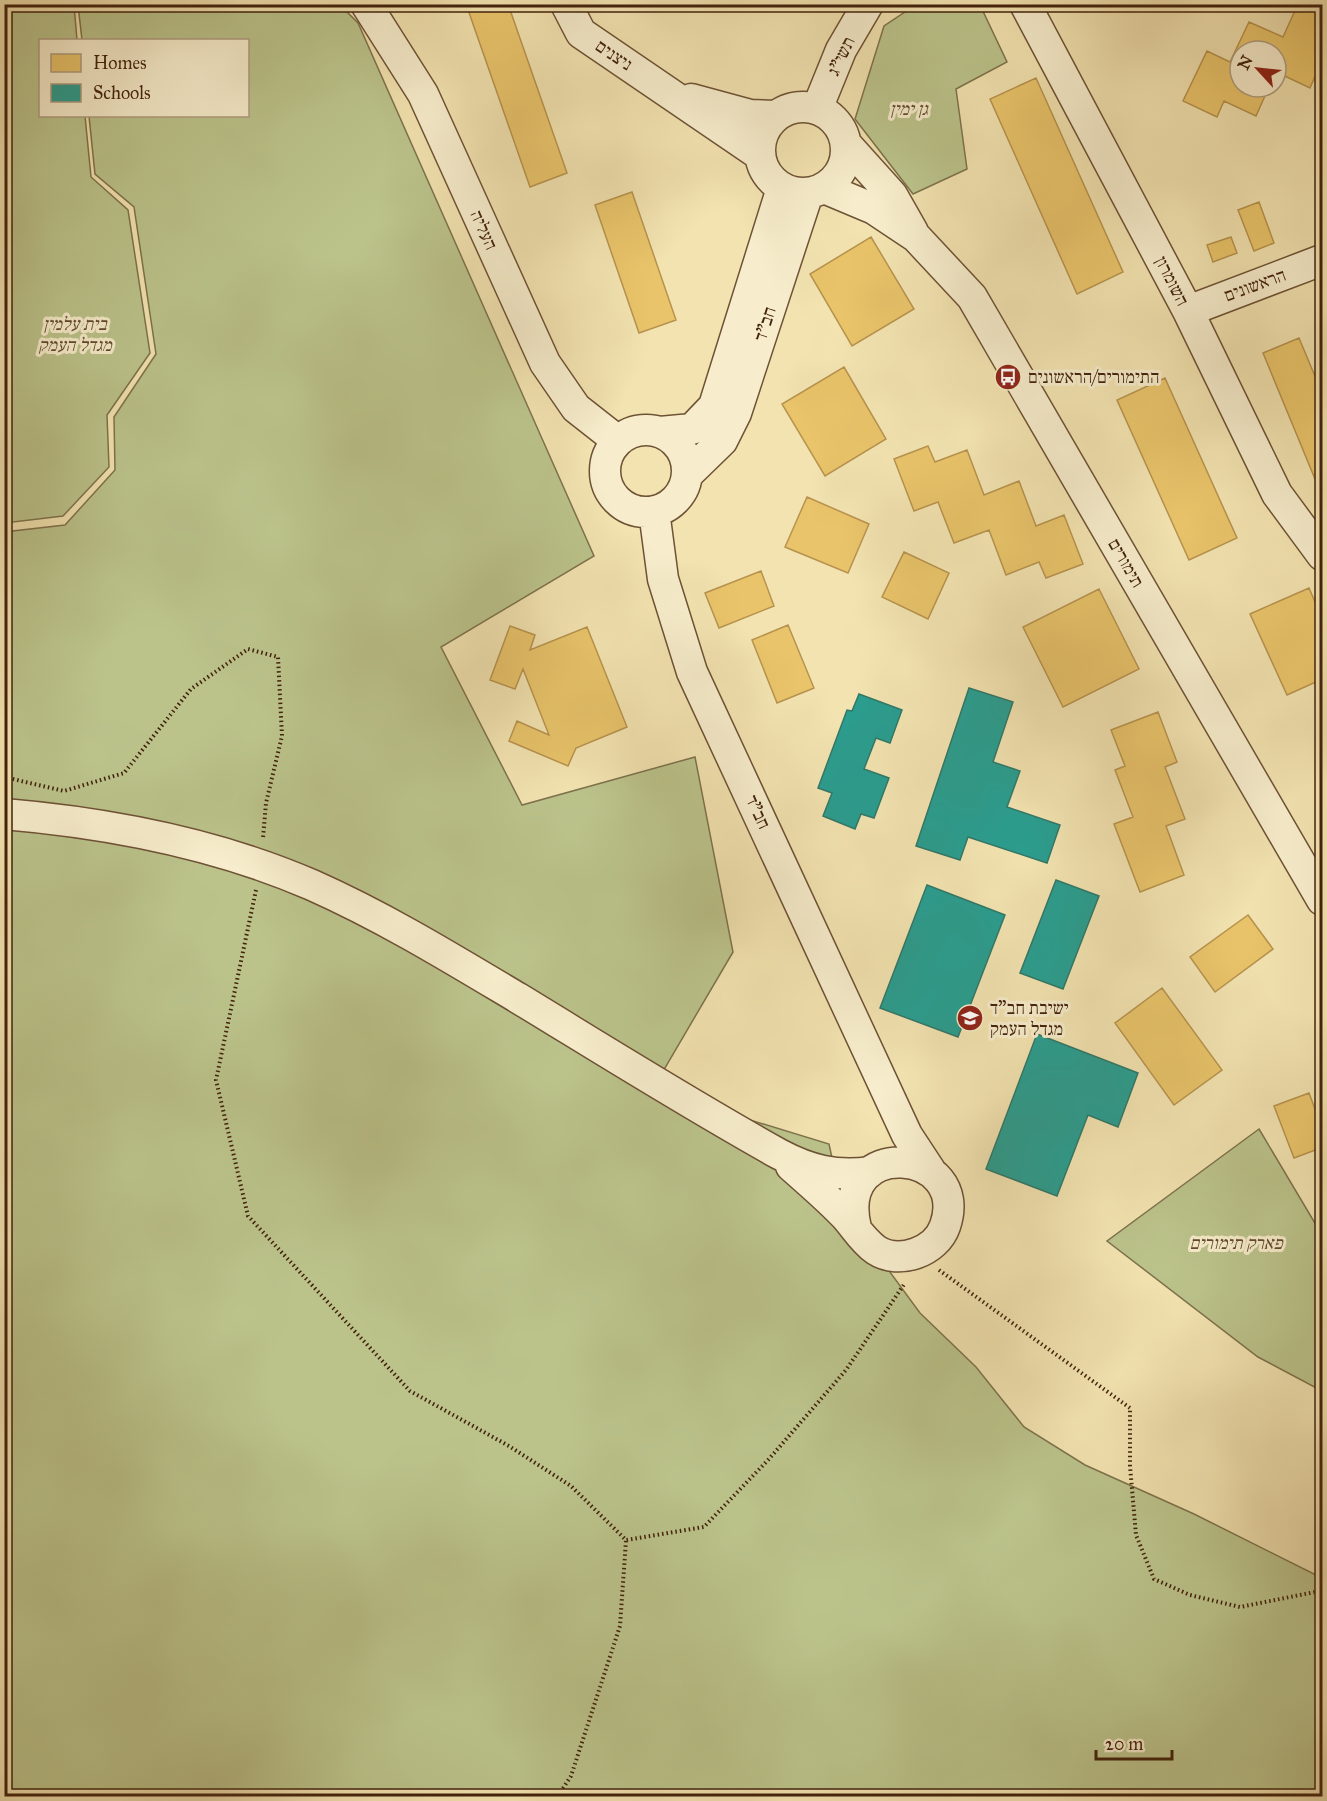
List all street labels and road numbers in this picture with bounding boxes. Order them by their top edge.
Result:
street label: תשי"ג [822,33,860,79]
street label: ניצנים [591,35,637,75]
street label: העליה [466,207,502,253]
street label: השומרון [1150,252,1194,310]
street label: הראשונים [1221,264,1289,306]
street label: חב"ד [749,304,781,344]
street label: תימורים [1103,535,1149,591]
street label: חב"ד [741,791,775,833]

